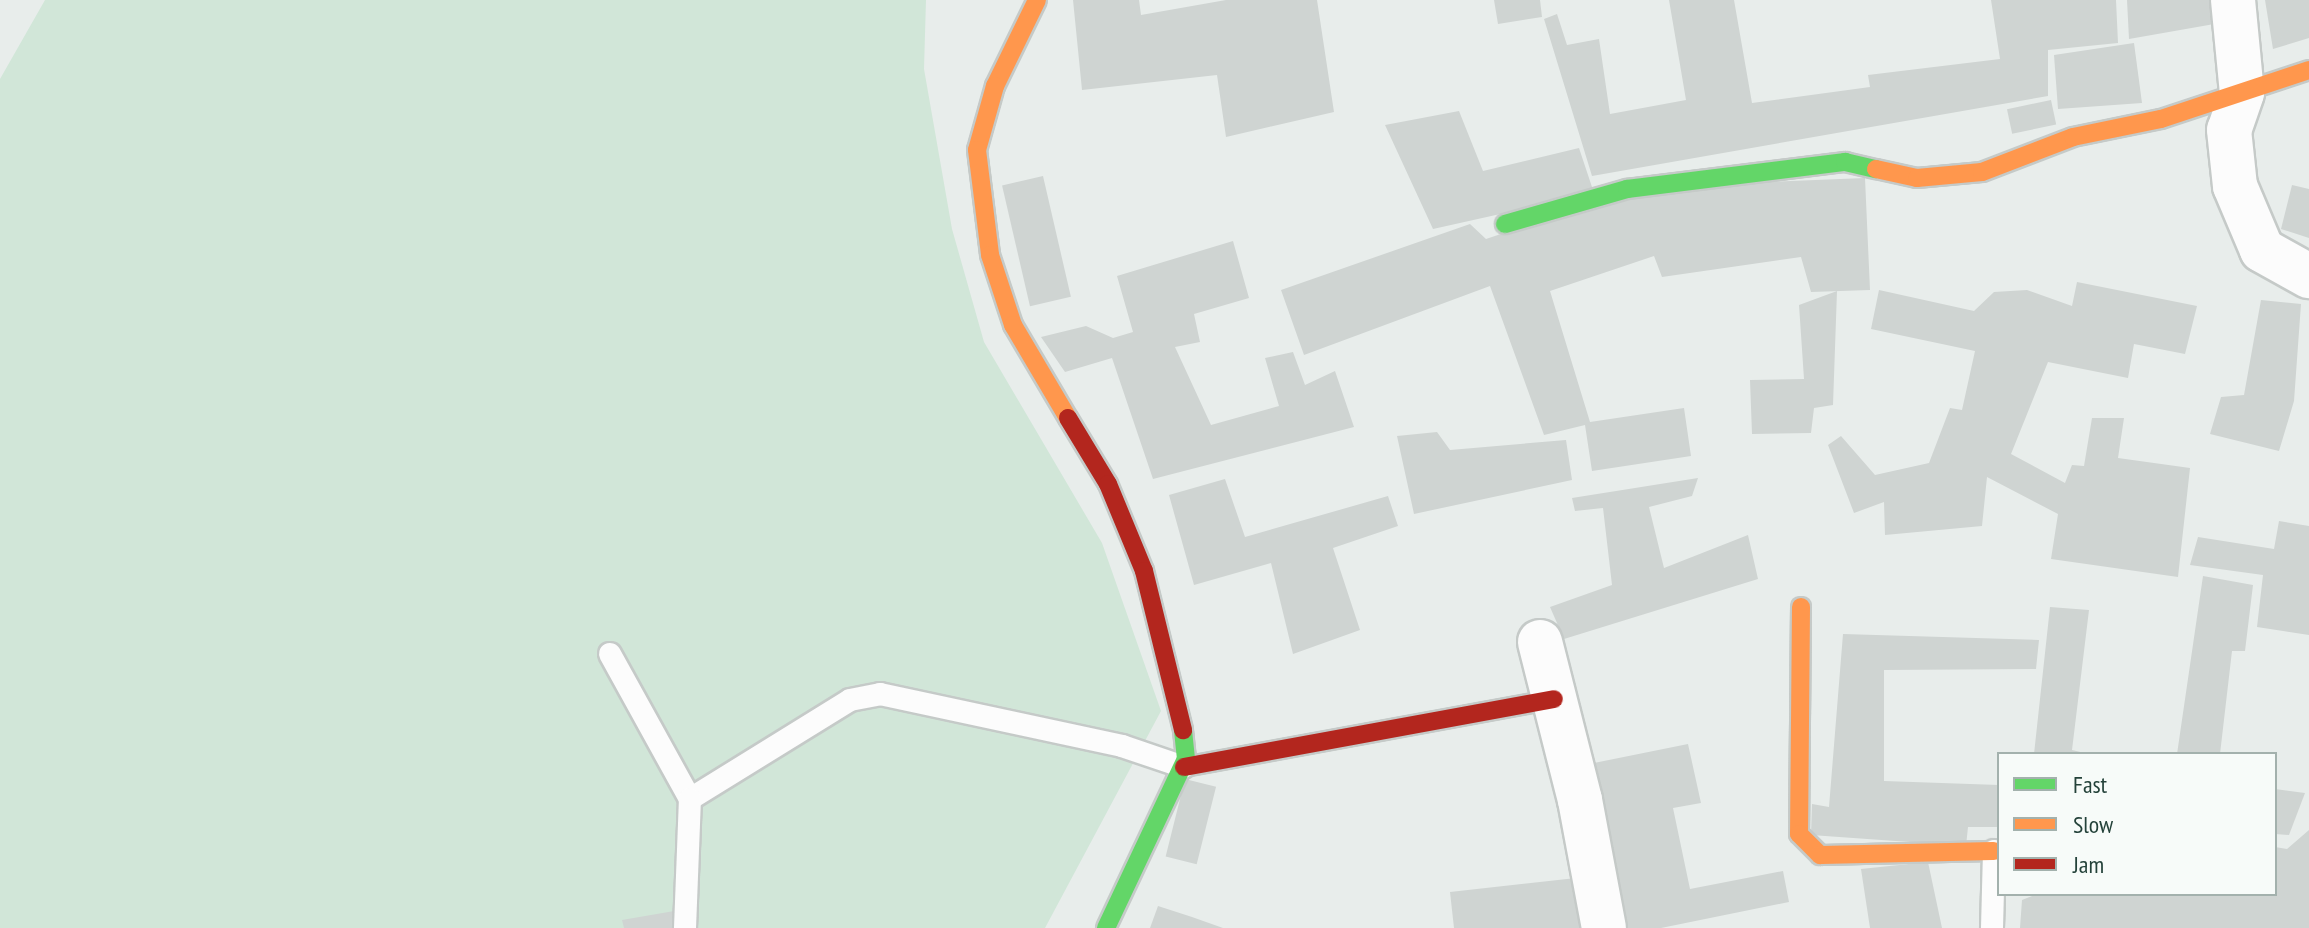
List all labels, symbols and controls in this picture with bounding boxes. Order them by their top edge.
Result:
legend [1997,752,2277,896]
text: Fast [2073,769,2107,800]
text: Slow [2073,809,2113,840]
text: Jam [2073,849,2104,880]

